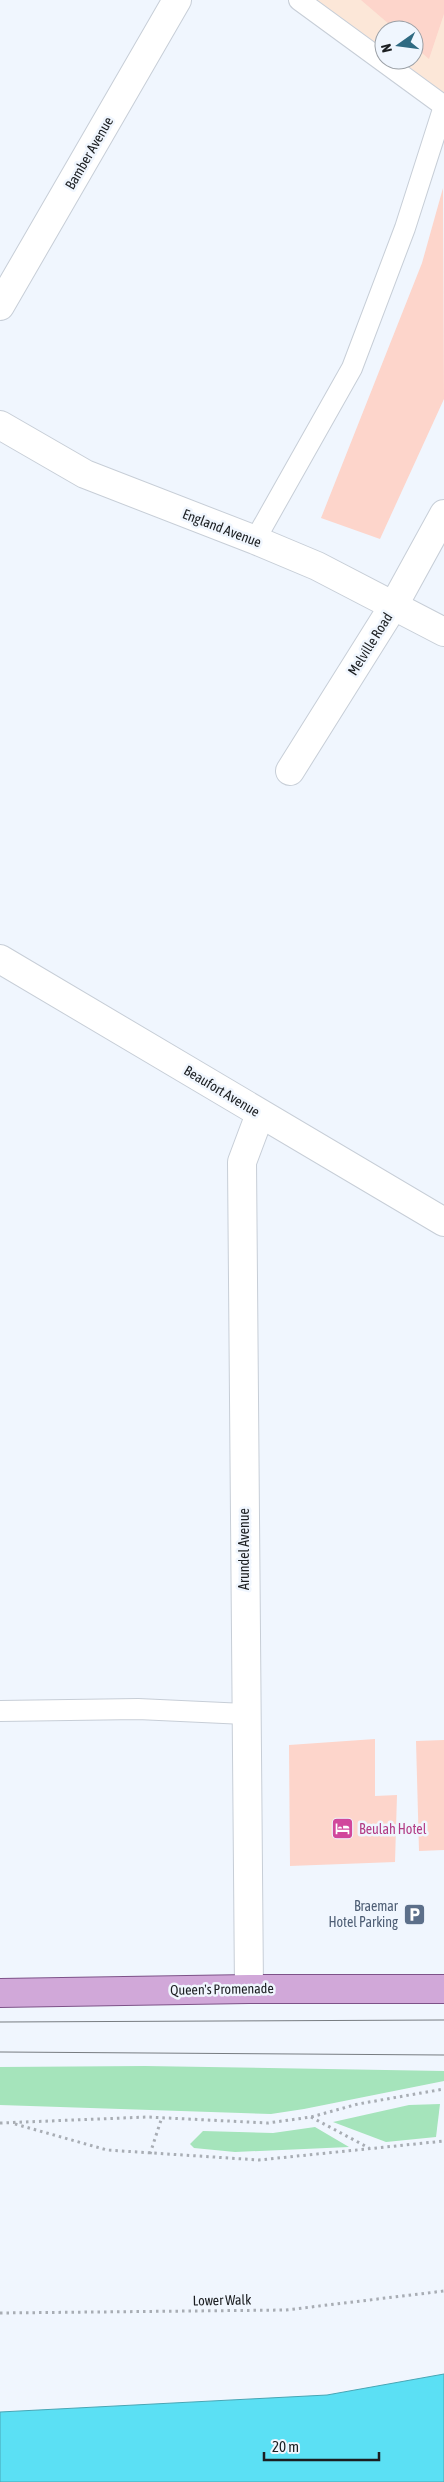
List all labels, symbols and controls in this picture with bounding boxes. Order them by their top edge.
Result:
north arrow [374,20,424,70]
text: N [378,42,395,54]
street label: Bamber Avenue [62,114,116,192]
street label: England Avenue [180,506,264,550]
street label: Melville Road [345,610,395,678]
street label: Beaufort Avenue [181,1062,263,1120]
street label: Arundel Avenue [236,1508,252,1590]
hotel icon: Beulah Hotel [331,1817,355,1841]
place label: Beulah Hotel [359,1821,427,1837]
place label: Braemar Hotel Parking [328,1898,399,1930]
parking icon: Braemar Hotel Parking [402,1902,426,1926]
street label: Queen's Promenade [170,1980,274,1998]
street label: Lower Walk [193,2291,251,2309]
scale bar [264,2430,379,2462]
text: 20 m [272,2438,299,2455]

